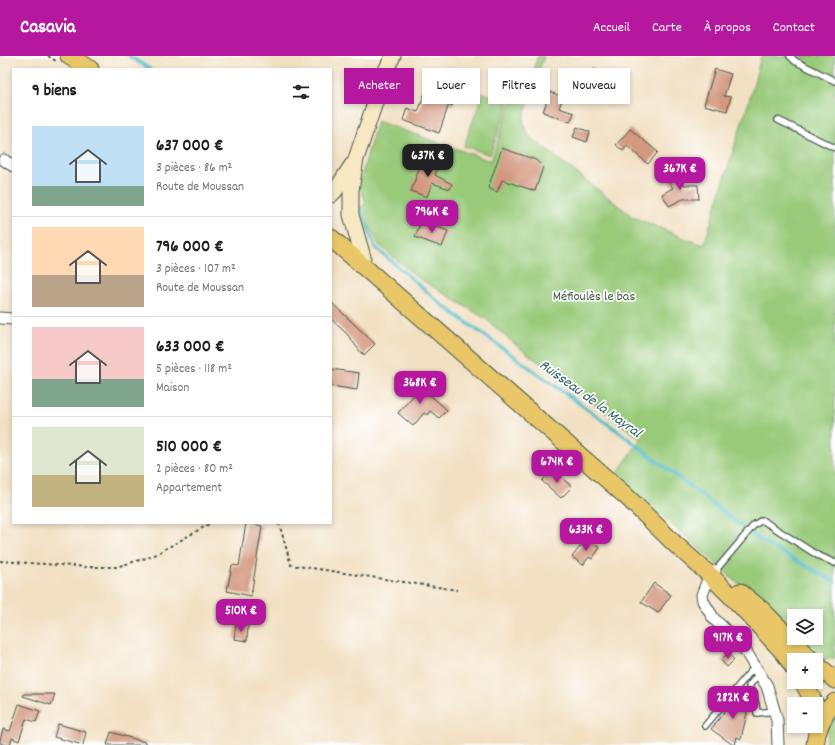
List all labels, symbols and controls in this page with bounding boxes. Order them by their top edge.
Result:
text: Casavia [20,15,76,42]
text: Accueil [593,18,630,38]
text: Carte [652,18,682,38]
text: À propos [704,18,751,38]
text: Contact [773,18,815,38]
chip: Acheter [344,68,414,104]
chip: Louer [422,68,480,104]
chip: Filtres [488,68,550,104]
chip: Nouveau [558,68,630,104]
text: 9 biens [32,80,77,104]
icon: filters [290,81,312,103]
text: 637 000 € [156,135,223,159]
icon: home [64,142,112,190]
pin: 637K € [395,144,461,178]
text: 637K € [411,147,445,166]
pin: 367K € [647,157,713,191]
text: 3 pièces · 86 m² [156,159,232,178]
text: 367K € [663,160,697,179]
text: Route de Moussan [156,178,244,197]
pin: 796K € [399,200,465,234]
text: 796K € [415,203,449,222]
text: 796 000 € [156,236,224,260]
icon: home [64,243,112,291]
text: 3 pièces · 107 m² [156,260,236,279]
text: Route de Moussan [156,279,244,298]
park label: Méfioulès le bas [553,287,635,307]
text: 633 000 € [156,336,225,360]
icon: home [64,343,112,391]
water label: Ruisseau de la Mayral [534,355,647,445]
text: 5 pièces · 118 m² [156,360,232,379]
pin: 368K € [387,371,453,405]
text: 368K € [403,374,437,393]
text: Maison [156,379,189,398]
text: 510 000 € [156,436,222,460]
icon: home [64,443,112,491]
pin: 674K € [524,450,590,484]
text: 674K € [541,453,573,472]
text: 2 pièces · 80 m² [156,460,233,479]
text: Appartement [156,479,222,498]
pin: 633K € [553,518,619,552]
text: 633K € [569,521,603,540]
pin: 510K € [208,599,274,633]
text: 510K € [225,602,257,621]
map controls [787,609,823,733]
button: layers [787,609,823,645]
pin: 917K € [695,626,761,660]
text: 917K € [713,629,743,648]
button: + [787,653,823,689]
pin: 282K € [700,686,766,720]
text: 282K € [717,689,749,708]
button: − [787,697,823,733]

